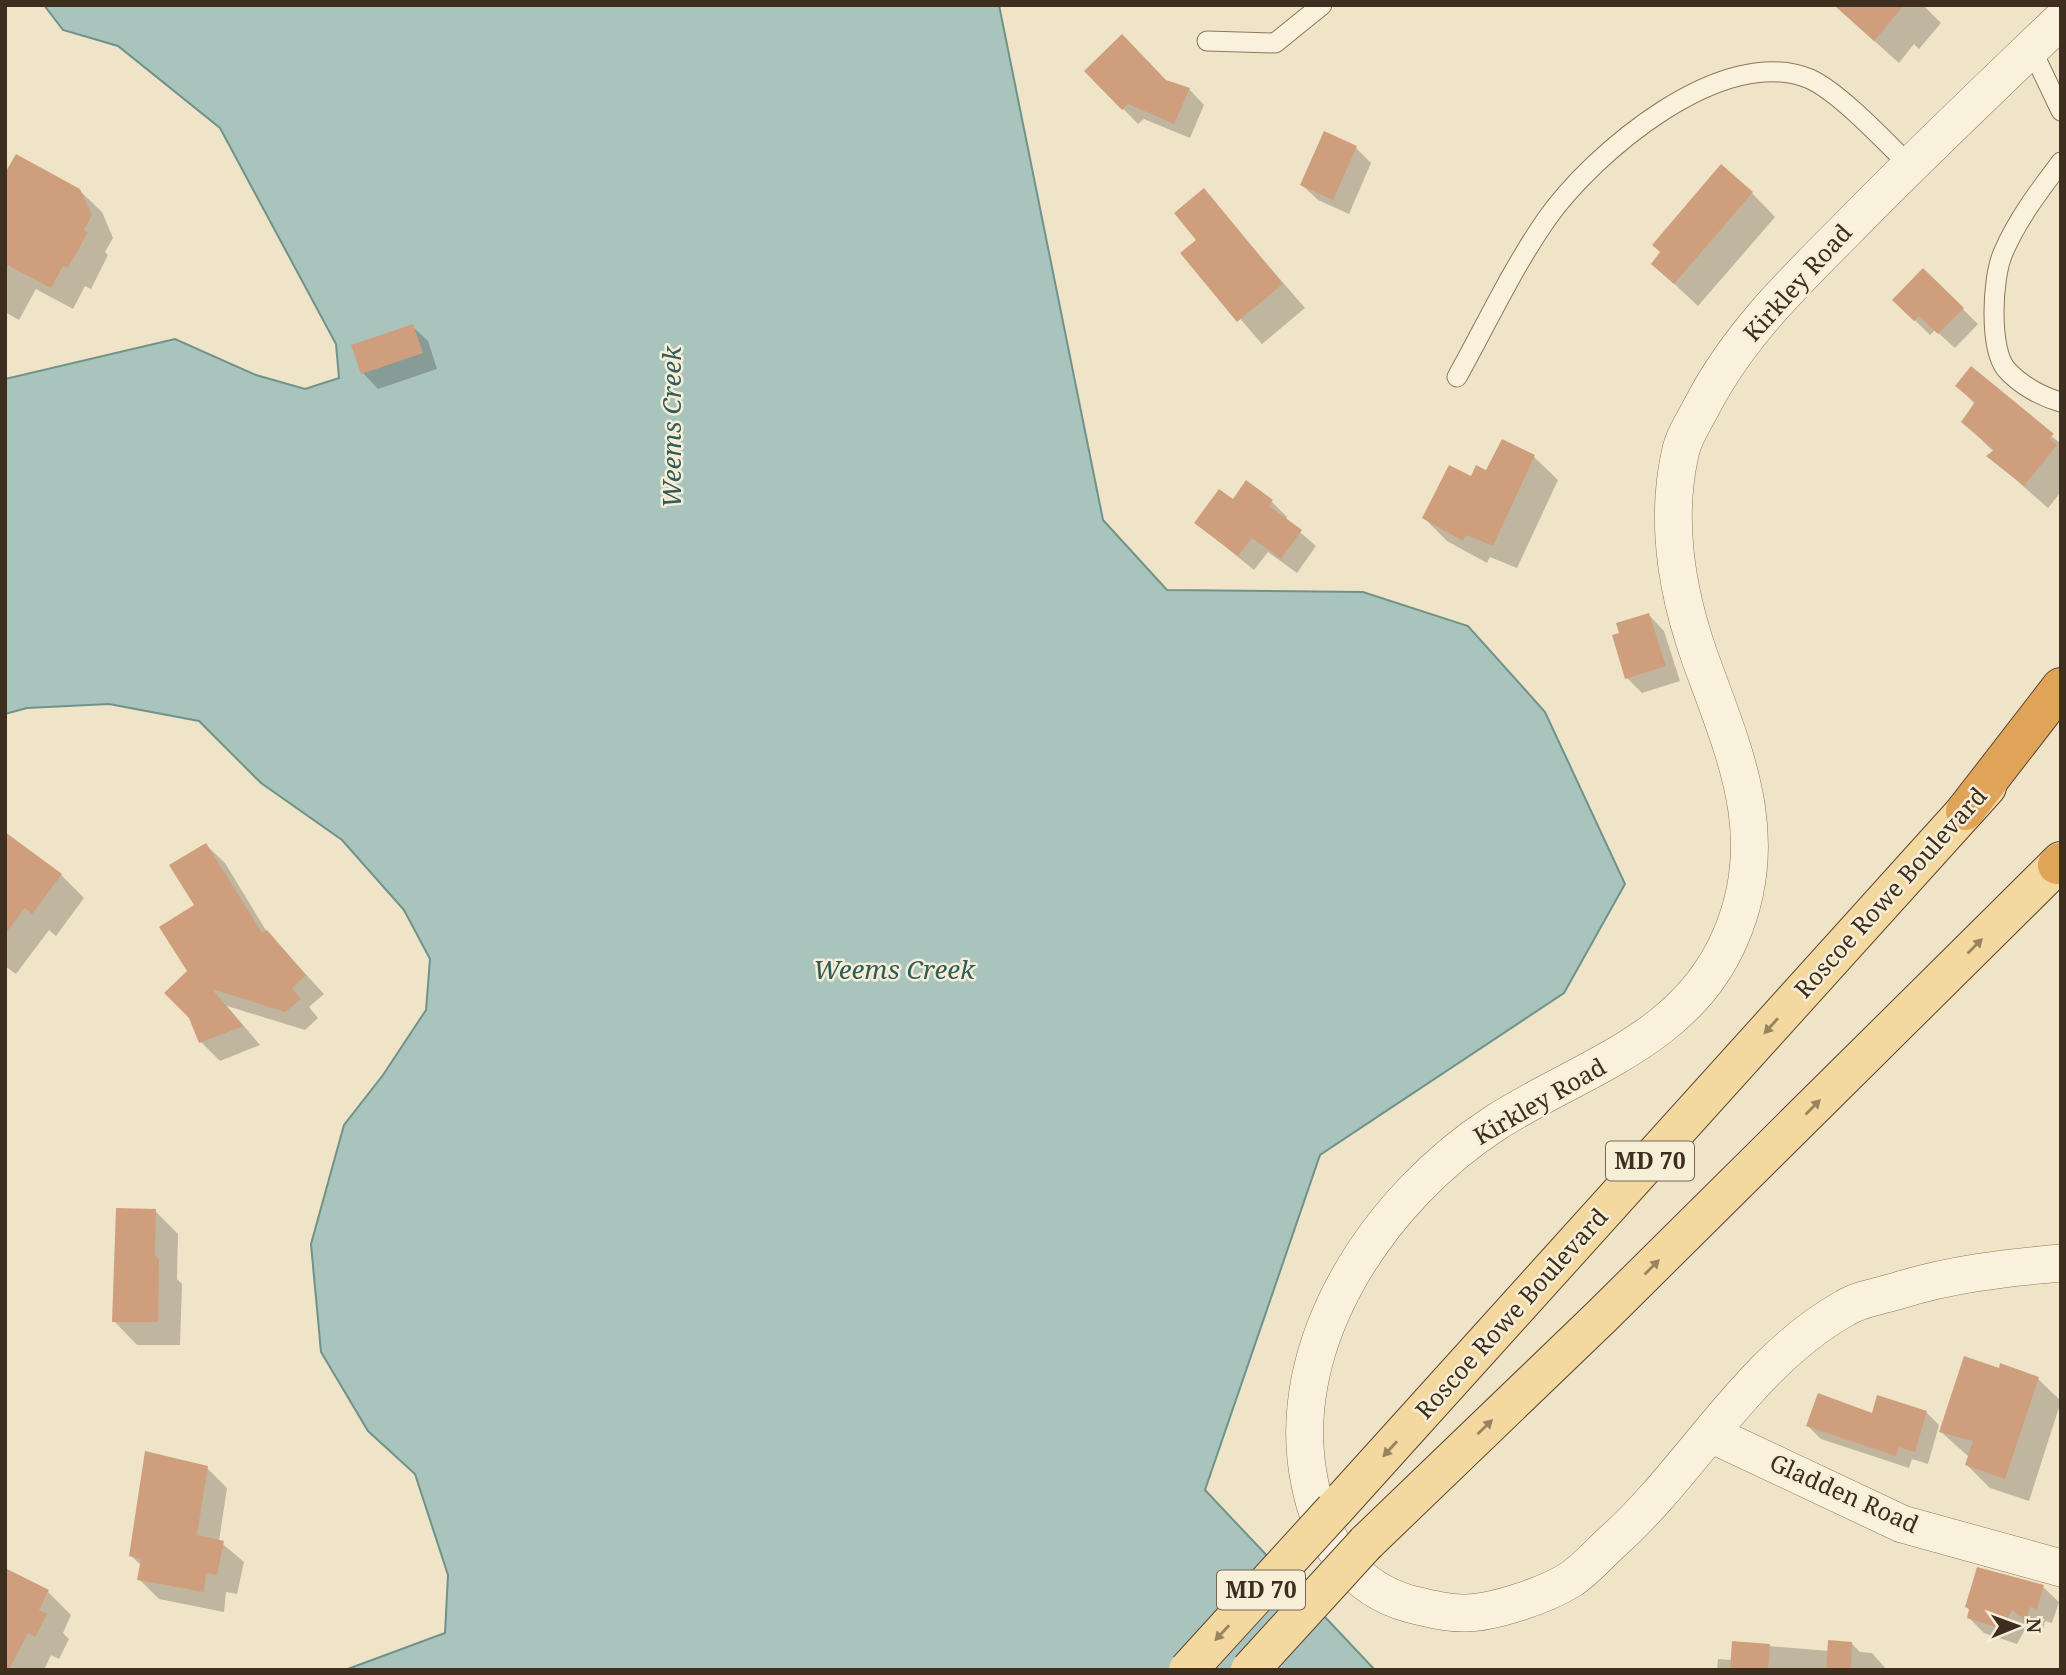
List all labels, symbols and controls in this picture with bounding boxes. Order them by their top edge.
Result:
street label: Kirkley Road [1735,216,1859,348]
water label: Weems Creek [653,345,689,508]
street label: Roscoe Rowe Boulevard [1786,779,1994,1004]
one-way arrow [1966,938,1983,955]
water label: Weems Creek [813,951,976,987]
one-way arrow [1764,1017,1780,1034]
street label: Kirkley Road [1467,1049,1612,1152]
one-way arrow [1804,1099,1821,1115]
road number: MD 70 [1606,1142,1694,1180]
street label: Roscoe Rowe Boulevard [1407,1200,1615,1425]
one-way arrow [1643,1258,1660,1275]
one-way arrow [1476,1419,1493,1436]
one-way arrow [1382,1440,1398,1457]
street label: Gladden Road [1765,1445,1925,1540]
road number: MD 70 [1217,1570,1305,1610]
north arrow [1982,1591,2052,1661]
text: N [2021,1618,2047,1633]
one-way arrow [1214,1624,1230,1642]

